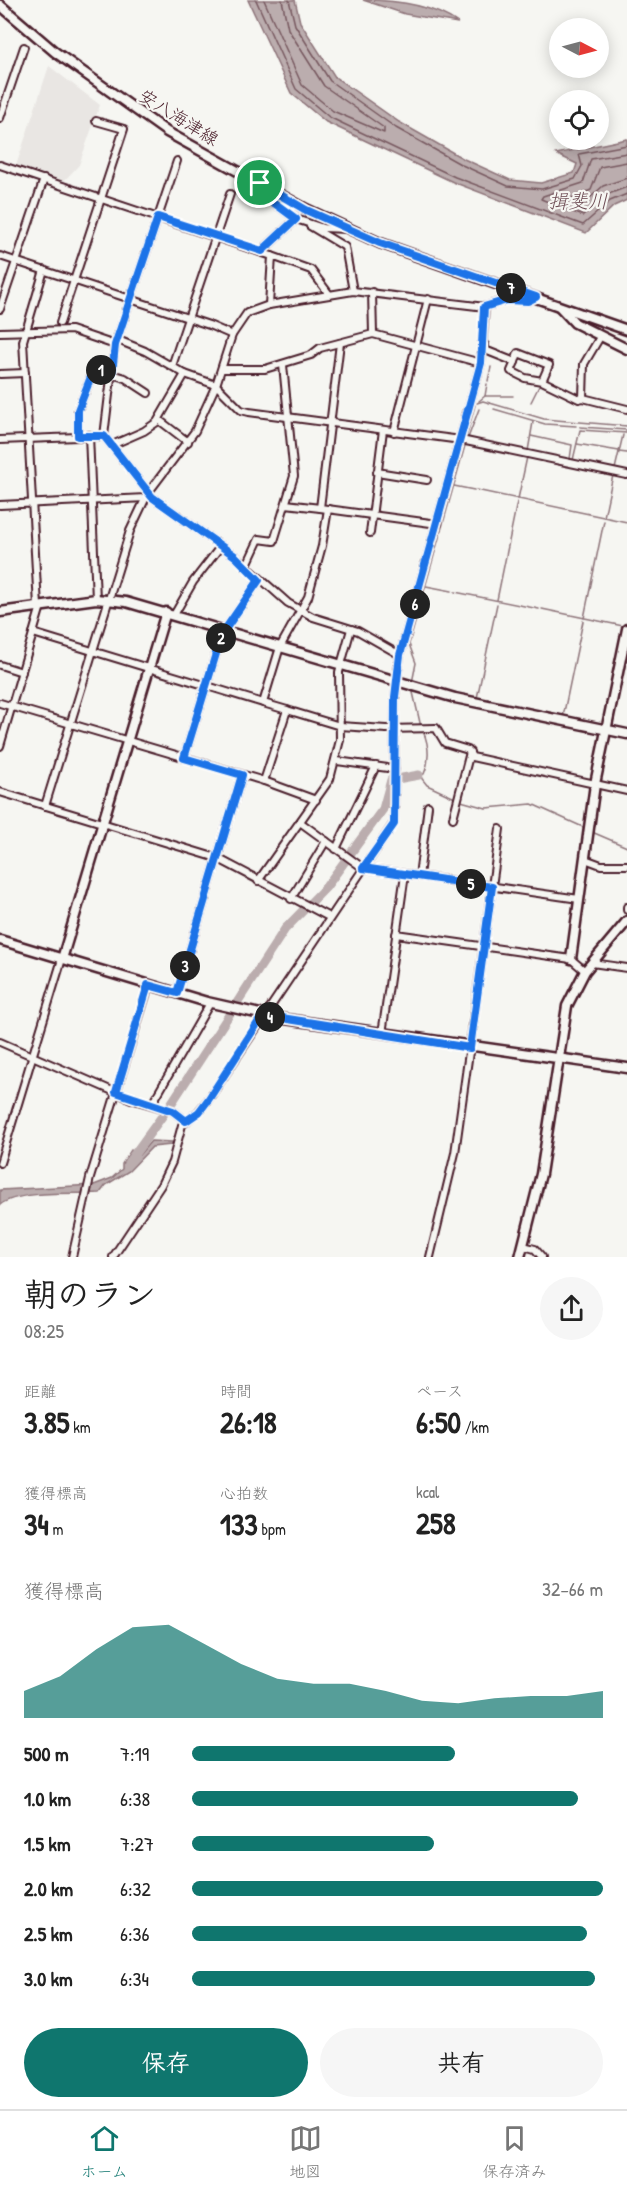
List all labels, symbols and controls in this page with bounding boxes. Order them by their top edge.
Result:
north arrow [549,18,609,78]
map controls [549,18,609,150]
street label: 安八海津線 [134,83,224,151]
button: locate [549,90,609,150]
pin [234,157,285,208]
icon: arrive [243,166,276,199]
water label: 揖斐川 [548,187,608,214]
pin: 7 [496,273,526,303]
text: 7 [507,277,515,299]
pin: 1 [86,355,116,385]
text: 1 [98,359,104,381]
pin: 6 [400,589,430,619]
text: 6 [412,593,418,615]
pin: 2 [206,623,236,653]
text: 2 [217,627,225,649]
pin: 5 [456,869,486,899]
text: 5 [468,873,474,895]
pin: 3 [170,951,200,981]
text: 3 [181,955,189,977]
pin: 4 [255,1002,285,1032]
text: 4 [267,1006,273,1028]
text: 朝のラン [24,1272,156,1316]
button: share [540,1277,603,1340]
text: 08:25 [24,1317,64,1344]
text: 距離 [24,1380,56,1402]
text: 時間 [220,1380,252,1402]
text: ペース [416,1380,463,1402]
text: 3.85 [24,1402,70,1442]
text: 26:18 [220,1402,277,1442]
text: 6:50 [416,1402,461,1442]
text: km [70,1416,91,1438]
text: /km [461,1416,489,1438]
text: kcal [416,1481,439,1503]
text: 獲得標高 [24,1482,88,1504]
text: 心拍数 [220,1482,268,1504]
text: 258 [416,1503,456,1543]
text: 34 [24,1504,49,1544]
text: 133 [220,1504,258,1544]
text: m [49,1518,63,1540]
text: bpm [258,1518,286,1540]
text: 32–66 m [542,1575,603,1602]
text: 獲得標高 [24,1577,104,1604]
text: 500 m [24,1740,69,1767]
text: 7:19 [120,1740,149,1767]
text: 1.0 km [24,1785,71,1812]
text: 6:38 [120,1785,150,1812]
text: 1.5 km [24,1830,71,1857]
text: 7:27 [120,1830,154,1857]
text: 2.0 km [24,1875,73,1902]
text: 6:32 [120,1875,151,1902]
text: 2.5 km [24,1920,73,1947]
text: 6:36 [120,1920,150,1947]
text: 3.0 km [24,1965,73,1992]
text: 6:34 [120,1965,149,1992]
button: 保存 [24,2028,308,2097]
button: 共有 [320,2028,603,2097]
tab: ホーム [80,2122,128,2182]
tab: 地図 [289,2122,322,2182]
tab: 保存済み [483,2122,547,2182]

